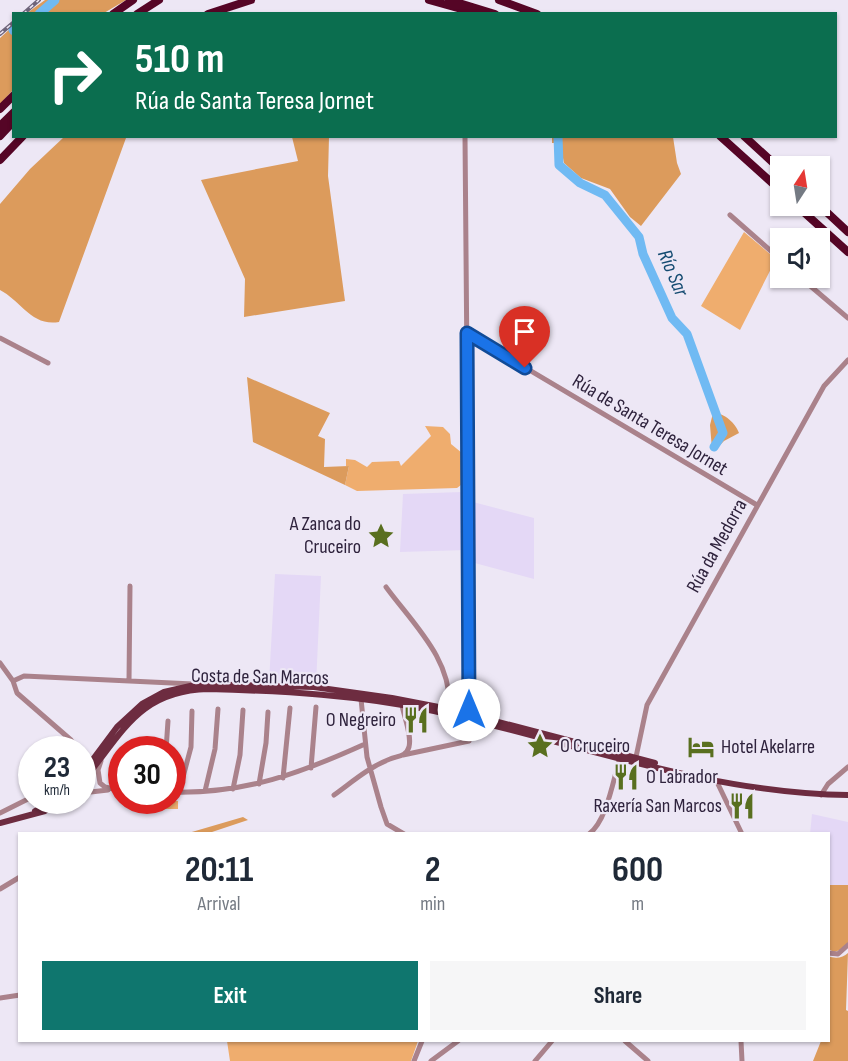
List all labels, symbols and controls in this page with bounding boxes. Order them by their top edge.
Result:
text: 510 m [135,34,224,85]
icon: right [36,36,114,114]
text: Rúa de Santa Teresa Jornet [135,85,374,117]
north arrow [770,156,830,216]
map controls [770,156,830,288]
button: sound [770,228,830,288]
water label: Río Sar [652,246,694,301]
pin [499,306,550,368]
icon: arrive [508,315,541,348]
street label: Rúa de Santa Teresa Jornet [568,369,732,481]
street label: Rúa da Medorra [682,495,752,597]
place label: A Zanca do Cruceiro [289,512,361,559]
place icon: A Zanca do Cruceiro [366,521,396,551]
street label: Costa de San Marcos [191,664,329,690]
position arrow [437,678,501,742]
restaurant icon: O Negreiro [401,705,431,735]
place label: O Negreiro [326,708,396,732]
place icon: O Cruceiro [525,731,555,761]
hotel icon: Hotel Akelarre [686,732,716,762]
place label: O Cruceiro [560,734,630,758]
place label: Hotel Akelarre [721,735,815,759]
speed limit sign: 30 [108,736,186,814]
text: 23 [44,750,70,786]
restaurant icon: O Labrador [611,762,641,792]
place label: O Labrador [646,765,718,789]
text: km/h [44,781,70,800]
restaurant icon: Raxería San Marcos [727,791,757,821]
place label: Raxería San Marcos [593,794,722,818]
text: 20:11 [185,849,253,892]
text: 2 [425,849,441,892]
text: 600 [612,849,663,892]
text: Arrival [198,892,241,916]
text: min [420,892,445,916]
text: m [631,892,644,916]
button: Exit [42,961,418,1030]
button: Share [430,961,806,1030]

